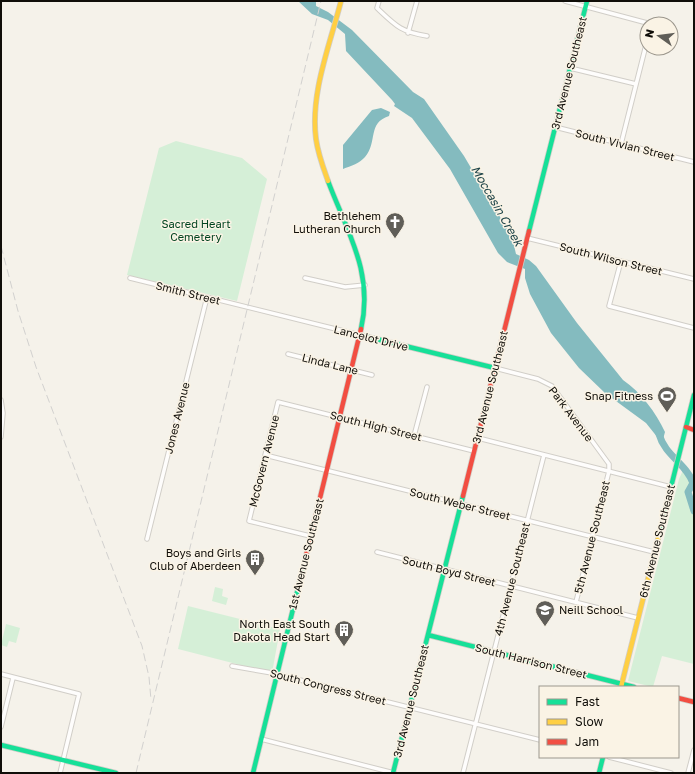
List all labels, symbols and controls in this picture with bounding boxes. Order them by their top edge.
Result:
street label: 3rd Avenue Southeast [548,15,589,131]
north arrow [639,16,679,56]
text: N [641,28,656,39]
street label: South Vivian Street [574,126,676,163]
water label: Moccasin Creek [468,163,527,250]
place label: Bethlehem Lutheran Church [293,209,381,235]
church icon: Bethlehem Lutheran Church [384,211,406,239]
park label: Sacred Heart Cemetery [161,217,231,243]
street label: South Wilson Street [558,239,664,278]
street label: Smith Street [154,278,222,307]
street label: Lancelot Drive [333,322,410,353]
street label: 3rd Avenue Southeast [469,329,510,445]
street label: Linda Lane [301,350,360,377]
street label: Jones Avenue [161,381,192,455]
street label: Park Avenue [547,384,596,444]
sports icon: Snap Fitness [656,385,678,413]
place label: Snap Fitness [585,389,653,402]
street label: South High Street [329,408,423,443]
street label: McGovern Avenue [246,413,281,508]
street label: 5th Avenue Southeast [571,479,612,595]
street label: 6th Avenue Southeast [636,483,677,599]
street label: South Weber Street [408,485,512,522]
street label: 1st Avenue Southeast [285,497,326,611]
street label: 4th Avenue Southeast [491,521,532,637]
place label: Boys and Girls Club of Aberdeen [150,546,241,572]
building icon: Boys and Girls Club of Aberdeen [244,548,266,576]
street label: South Boyd Street [401,553,497,588]
school or university icon: Neill School [534,599,556,627]
place label: Neill School [559,603,623,616]
place label: North East South Dakota Head Start [233,617,330,643]
building icon: North East South Dakota Head Start [333,619,355,647]
street label: South Harrison Street [474,640,588,681]
street label: 3rd Avenue Southeast [390,643,431,759]
street label: South Congress Street [269,666,388,707]
legend [539,686,679,758]
text: Fast [575,694,600,709]
text: Slow [575,714,603,729]
text: Jam [575,734,599,749]

